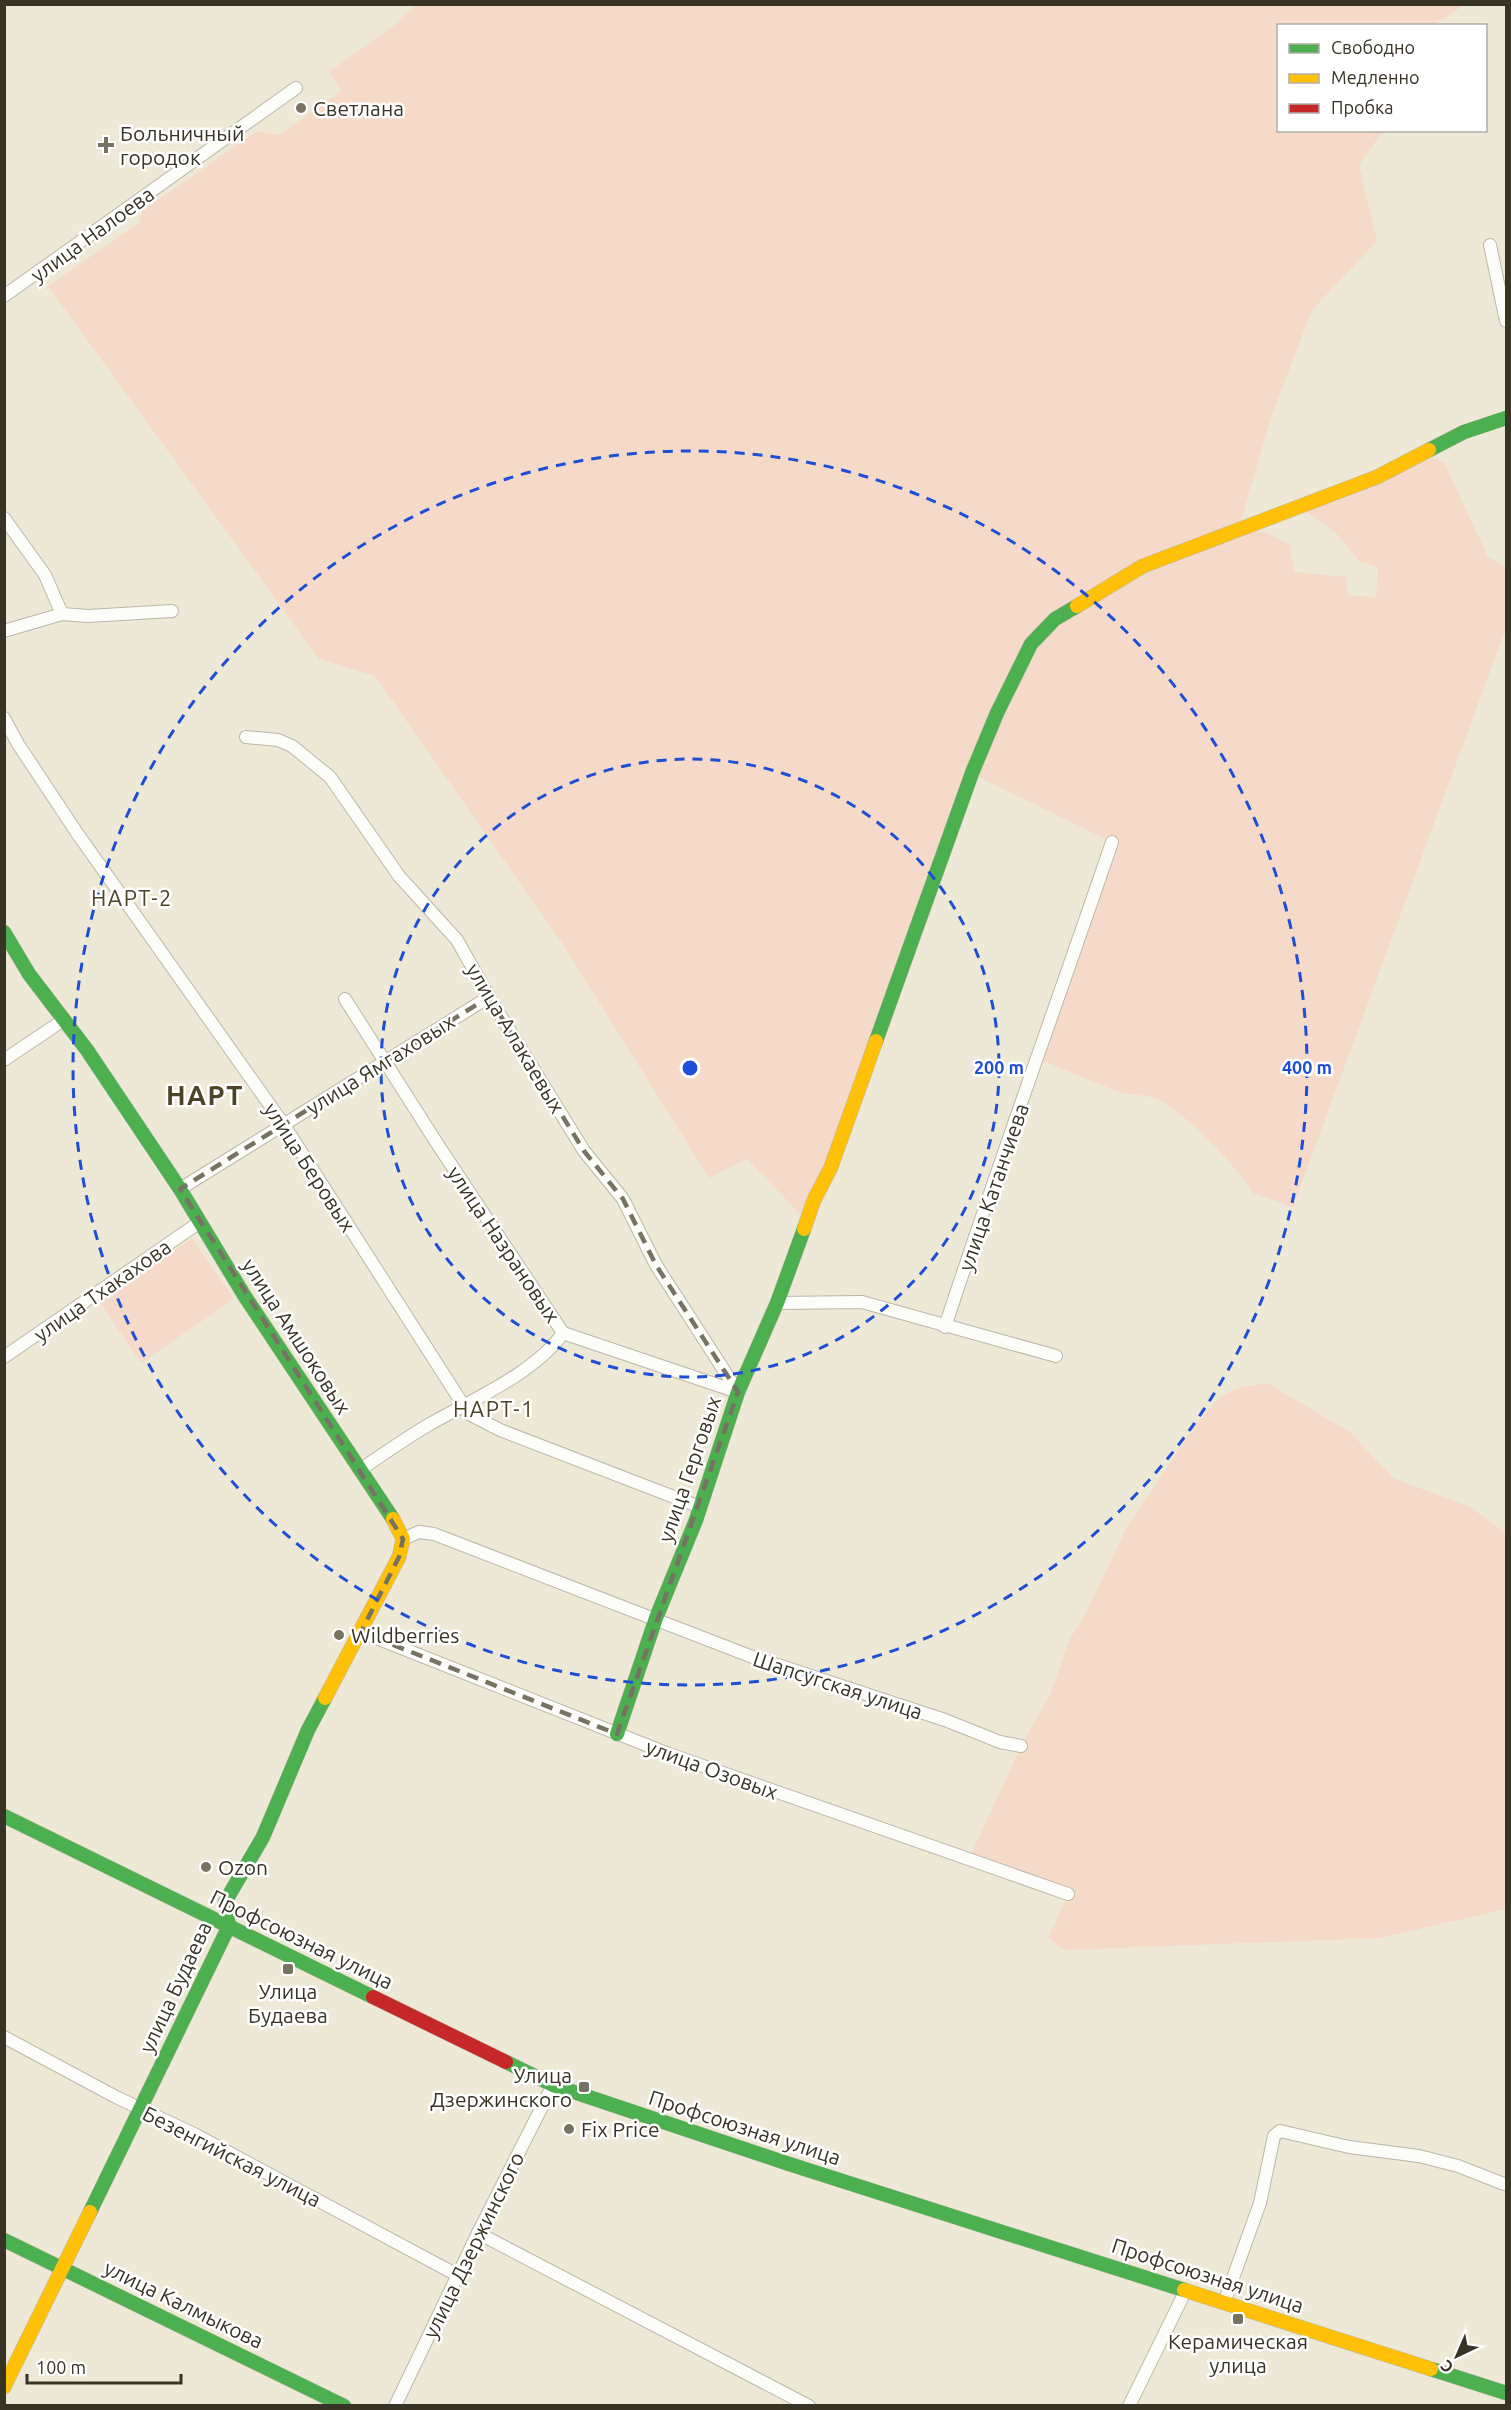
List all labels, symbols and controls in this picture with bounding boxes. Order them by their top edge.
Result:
legend [1277,24,1487,132]
text: Свободно [1331,37,1415,57]
text: Медленно [1331,67,1420,87]
place label: Светлана [313,96,404,120]
text: Пробка [1331,97,1394,117]
marker: Светлана [294,101,308,115]
place label: Больничный городок [120,121,244,169]
marker: Больничный городок [97,136,115,154]
street label: улица Налоева [26,181,158,287]
district label: НАРТ-2 [91,885,173,910]
street label: улица Алакаевых [462,959,570,1118]
street label: улица Ямгаховых [301,1008,459,1119]
text: 200 m [974,1057,1024,1077]
text: 400 m [1282,1057,1332,1077]
centre of rings [680,1058,700,1078]
district label: НАРТ [166,1080,244,1110]
street label: улица Беровых [259,1098,361,1236]
street label: улица Катанчиева [953,1100,1033,1274]
street label: улица Назрановых [443,1161,565,1327]
street label: улица Тхакахова [29,1234,175,1346]
street label: улица Амшоковых [238,1254,357,1419]
street label: улица Герговых [653,1392,725,1545]
district label: НАРТ-1 [453,1396,535,1421]
place label: Wildberries [351,1623,459,1647]
marker: Wildberries [332,1628,346,1642]
street label: Шапсугская улица [750,1646,926,1724]
street label: улица Озовых [643,1734,782,1804]
place label: Ozon [218,1855,268,1879]
marker: Ozon [199,1860,213,1874]
street label: Профсоюзная улица [207,1884,397,1994]
street label: улица Будаева [134,1918,216,2056]
marker: Улица Будаева [281,1962,295,1976]
place label: Улица Будаева [248,1979,328,2027]
place label: Улица Дзержинского [430,2063,572,2111]
marker: Улица Дзержинского [577,2080,591,2094]
street label: Профсоюзная улица [646,2085,844,2169]
street label: Безенгийская улица [139,2101,325,2211]
place label: Fix Price [581,2117,659,2141]
marker: Fix Price [562,2122,576,2136]
street label: улица Дзержинского [417,2148,529,2342]
street label: Профсоюзная улица [1109,2233,1307,2317]
street label: улица Калмыкова [101,2255,267,2353]
marker: Керамическая улица [1231,2312,1245,2326]
north arrow [1427,2326,1487,2386]
place label: Керамическая улица [1168,2329,1308,2377]
scale bar [27,2347,182,2385]
text: 100 m [36,2357,86,2377]
text: С [1437,2357,1457,2377]

